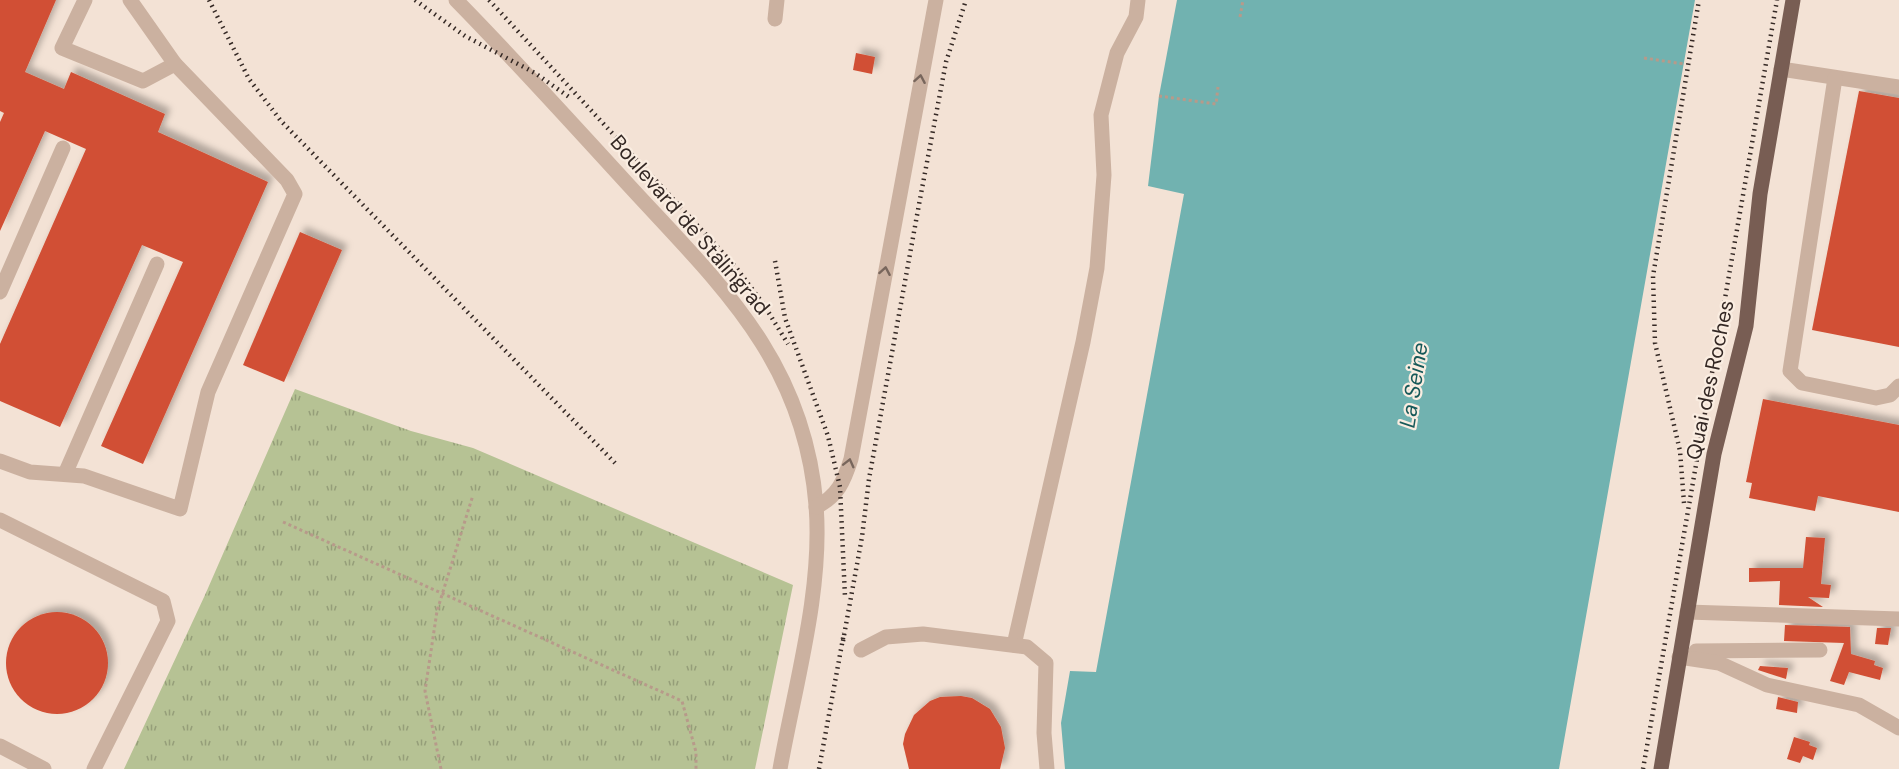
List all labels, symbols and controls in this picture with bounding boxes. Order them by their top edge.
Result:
one-way arrow [913,74,926,84]
street label: Boulevard de Stalingrad [604,129,776,321]
one-way arrow [878,266,891,276]
street label: Quai des Roches [1679,298,1741,462]
water label: La Seine [1392,340,1435,430]
one-way arrow [842,458,855,468]

